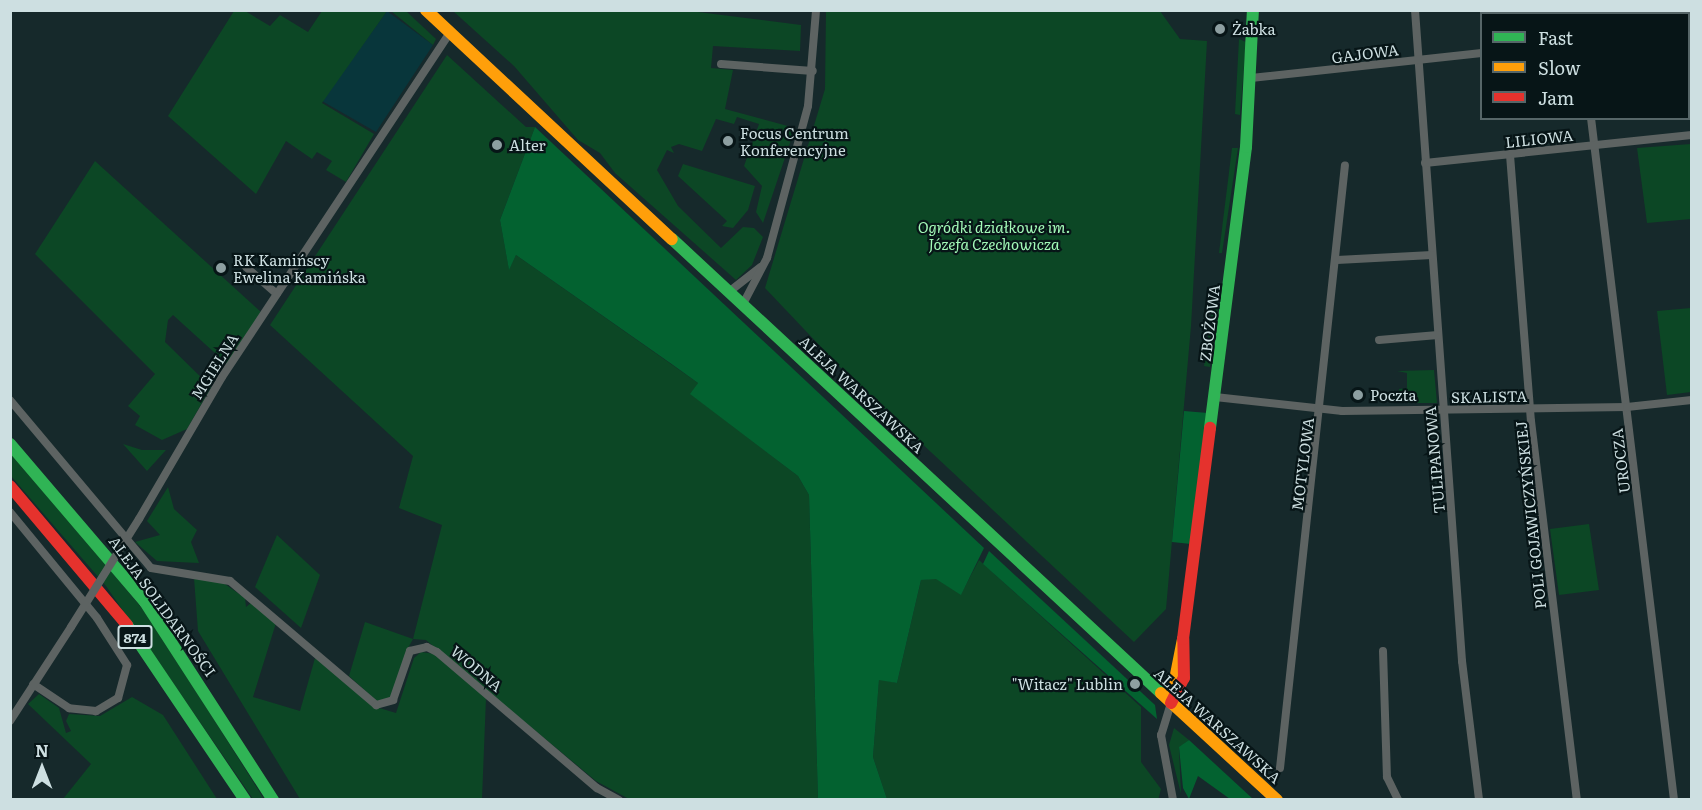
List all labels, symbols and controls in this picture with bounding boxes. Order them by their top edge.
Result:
legend [1480,12,1690,120]
place label: Żabka [1232,20,1276,38]
marker: Żabka [1213,22,1227,36]
text: Fast [1538,24,1573,51]
street label: GAJOWA [1330,40,1400,66]
text: Slow [1538,54,1580,81]
text: Jam [1538,84,1574,111]
place label: Focus Centrum Konferencyjne [740,123,849,158]
street label: LILIOWA [1504,125,1574,151]
marker: Focus Centrum Konferencyjne [721,134,735,148]
place label: Alter [509,136,546,154]
marker: Alter [490,138,504,152]
park label: Ogródki działkowe im. Józefa Czechowicza [918,217,1070,252]
place label: RK Kamińscy Ewelina Kamińska [233,250,366,285]
marker: RK Kamińscy Ewelina Kamińska [214,261,228,275]
street label: ZBOŻOWA [1195,283,1223,363]
street label: MGIELNA [187,330,241,402]
street label: ALEJA WARSZAWSKA [796,332,928,456]
place label: Poczta [1370,386,1417,404]
street label: SKALISTA [1451,386,1527,406]
marker: Poczta [1351,388,1365,402]
street label: TULIPANOWA [1420,406,1448,514]
street label: MOTYLOWA [1287,416,1317,512]
street label: POLI GOJAWICZYŃSKIEJ [1511,420,1549,610]
street label: UROCZA [1607,428,1633,494]
street label: ALEJA SOLIDARNOŚCI [106,532,220,680]
road number: 874 [117,626,153,648]
street label: WODNA [448,641,506,695]
street label: ALEJA WARSZAWSKA [1151,663,1285,787]
place label: "Witacz" Lublin [1012,675,1123,693]
marker: "Witacz" Lublin [1128,677,1142,691]
north arrow [12,738,72,798]
text: N [35,738,49,762]

